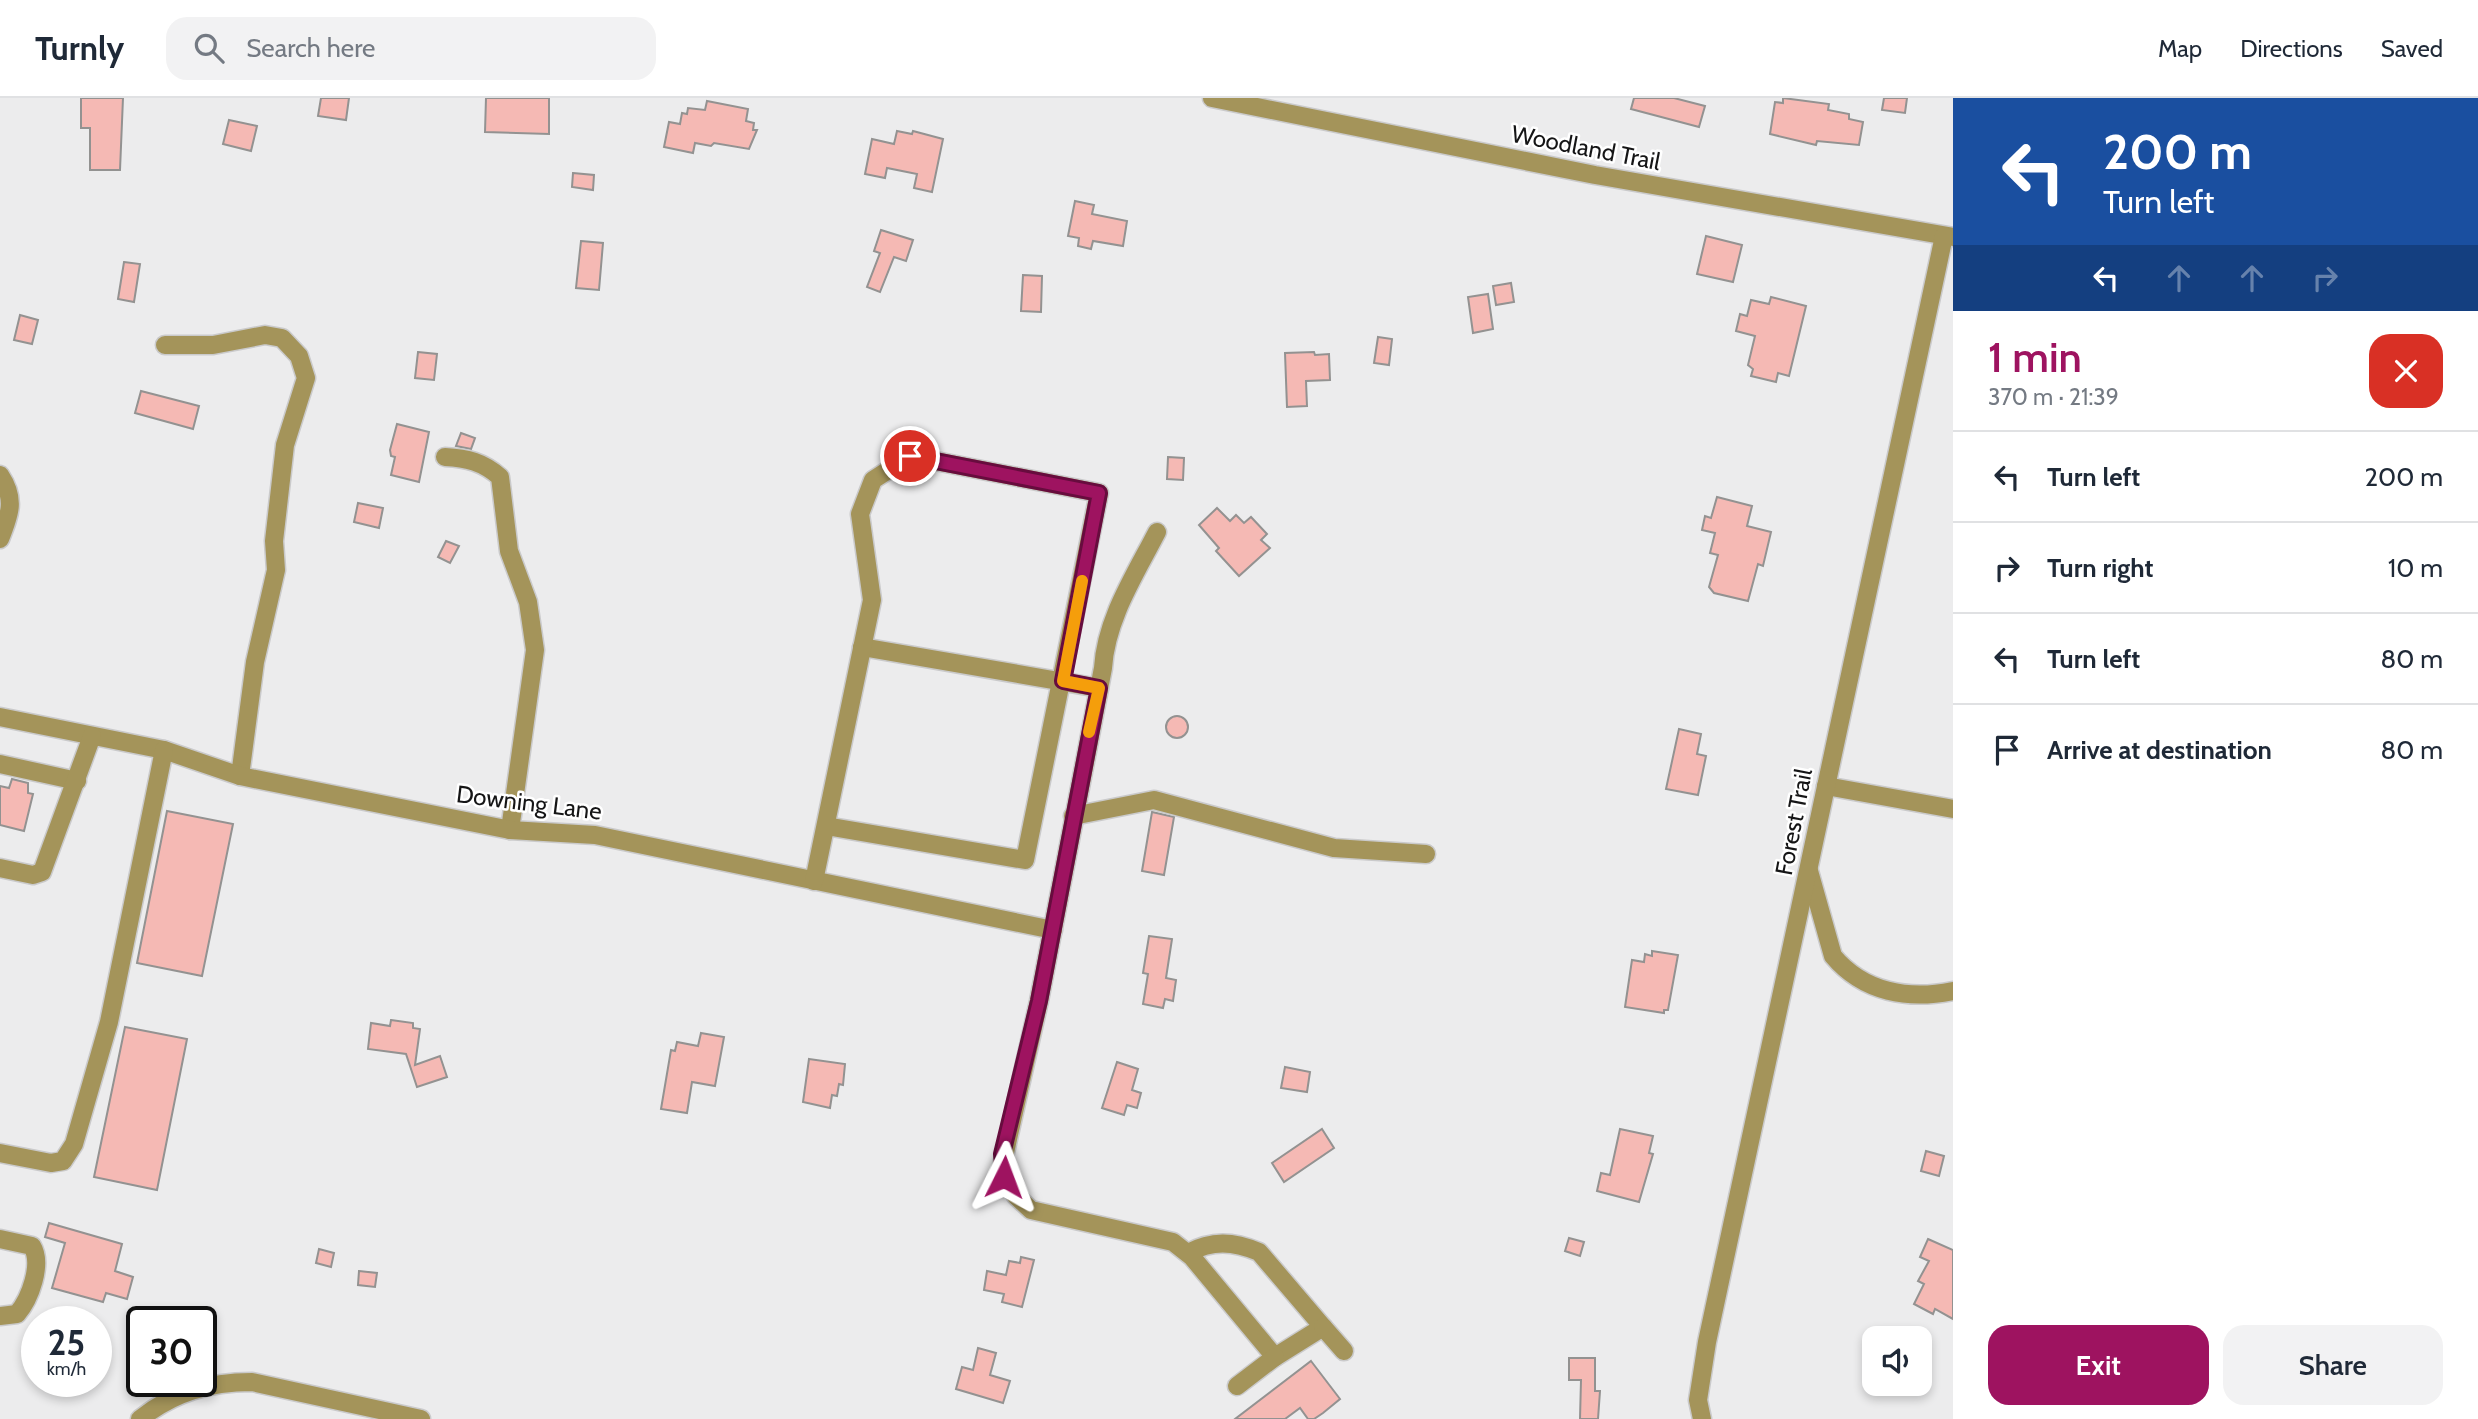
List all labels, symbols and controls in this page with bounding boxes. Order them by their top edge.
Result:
search box [166,17,656,80]
text: Turnly [35,28,124,68]
icon: search [190,29,228,67]
text: Search here [246,32,375,64]
text: Map [2158,34,2202,63]
text: Directions [2240,34,2343,63]
text: Saved [2381,34,2443,63]
street label: Woodland Trail [1509,119,1663,176]
text: 200 m [2103,122,2252,181]
icon: left [1988,126,2079,217]
text: Turn left [2103,182,2214,221]
icon: left [2087,259,2125,297]
icon: ahead [2160,259,2198,297]
icon: ahead [2233,259,2271,297]
icon: right [2306,259,2344,297]
text: 1 min [1988,331,2082,383]
button: close [2369,334,2443,408]
text: 370 m · 21:39 [1988,383,2119,411]
pin [880,426,940,486]
icon: arrive [891,437,929,475]
icon: left [1988,458,2026,496]
text: Turn left [2047,461,2140,493]
text: 200 m [2364,461,2443,493]
icon: right [1988,549,2026,587]
text: Turn right [2047,552,2153,584]
text: 10 m [2388,552,2443,584]
icon: left [1988,640,2026,678]
text: Turn left [2047,643,2140,675]
text: 80 m [2380,643,2443,675]
icon: arrive [1988,731,2026,769]
text: Arrive at destination [2047,734,2272,766]
text: 80 m [2380,734,2443,766]
street label: Forest Trail [1769,766,1818,878]
street label: Downing Lane [455,779,603,826]
position arrow [967,1140,1041,1214]
speed limit sign: 30 [126,1306,217,1397]
text: 25 [48,1321,85,1364]
button: Exit [1988,1325,2209,1405]
button: Share [2223,1325,2443,1405]
map controls [1862,1326,1932,1396]
button: sound [1862,1326,1932,1396]
text: km/h [47,1358,86,1380]

